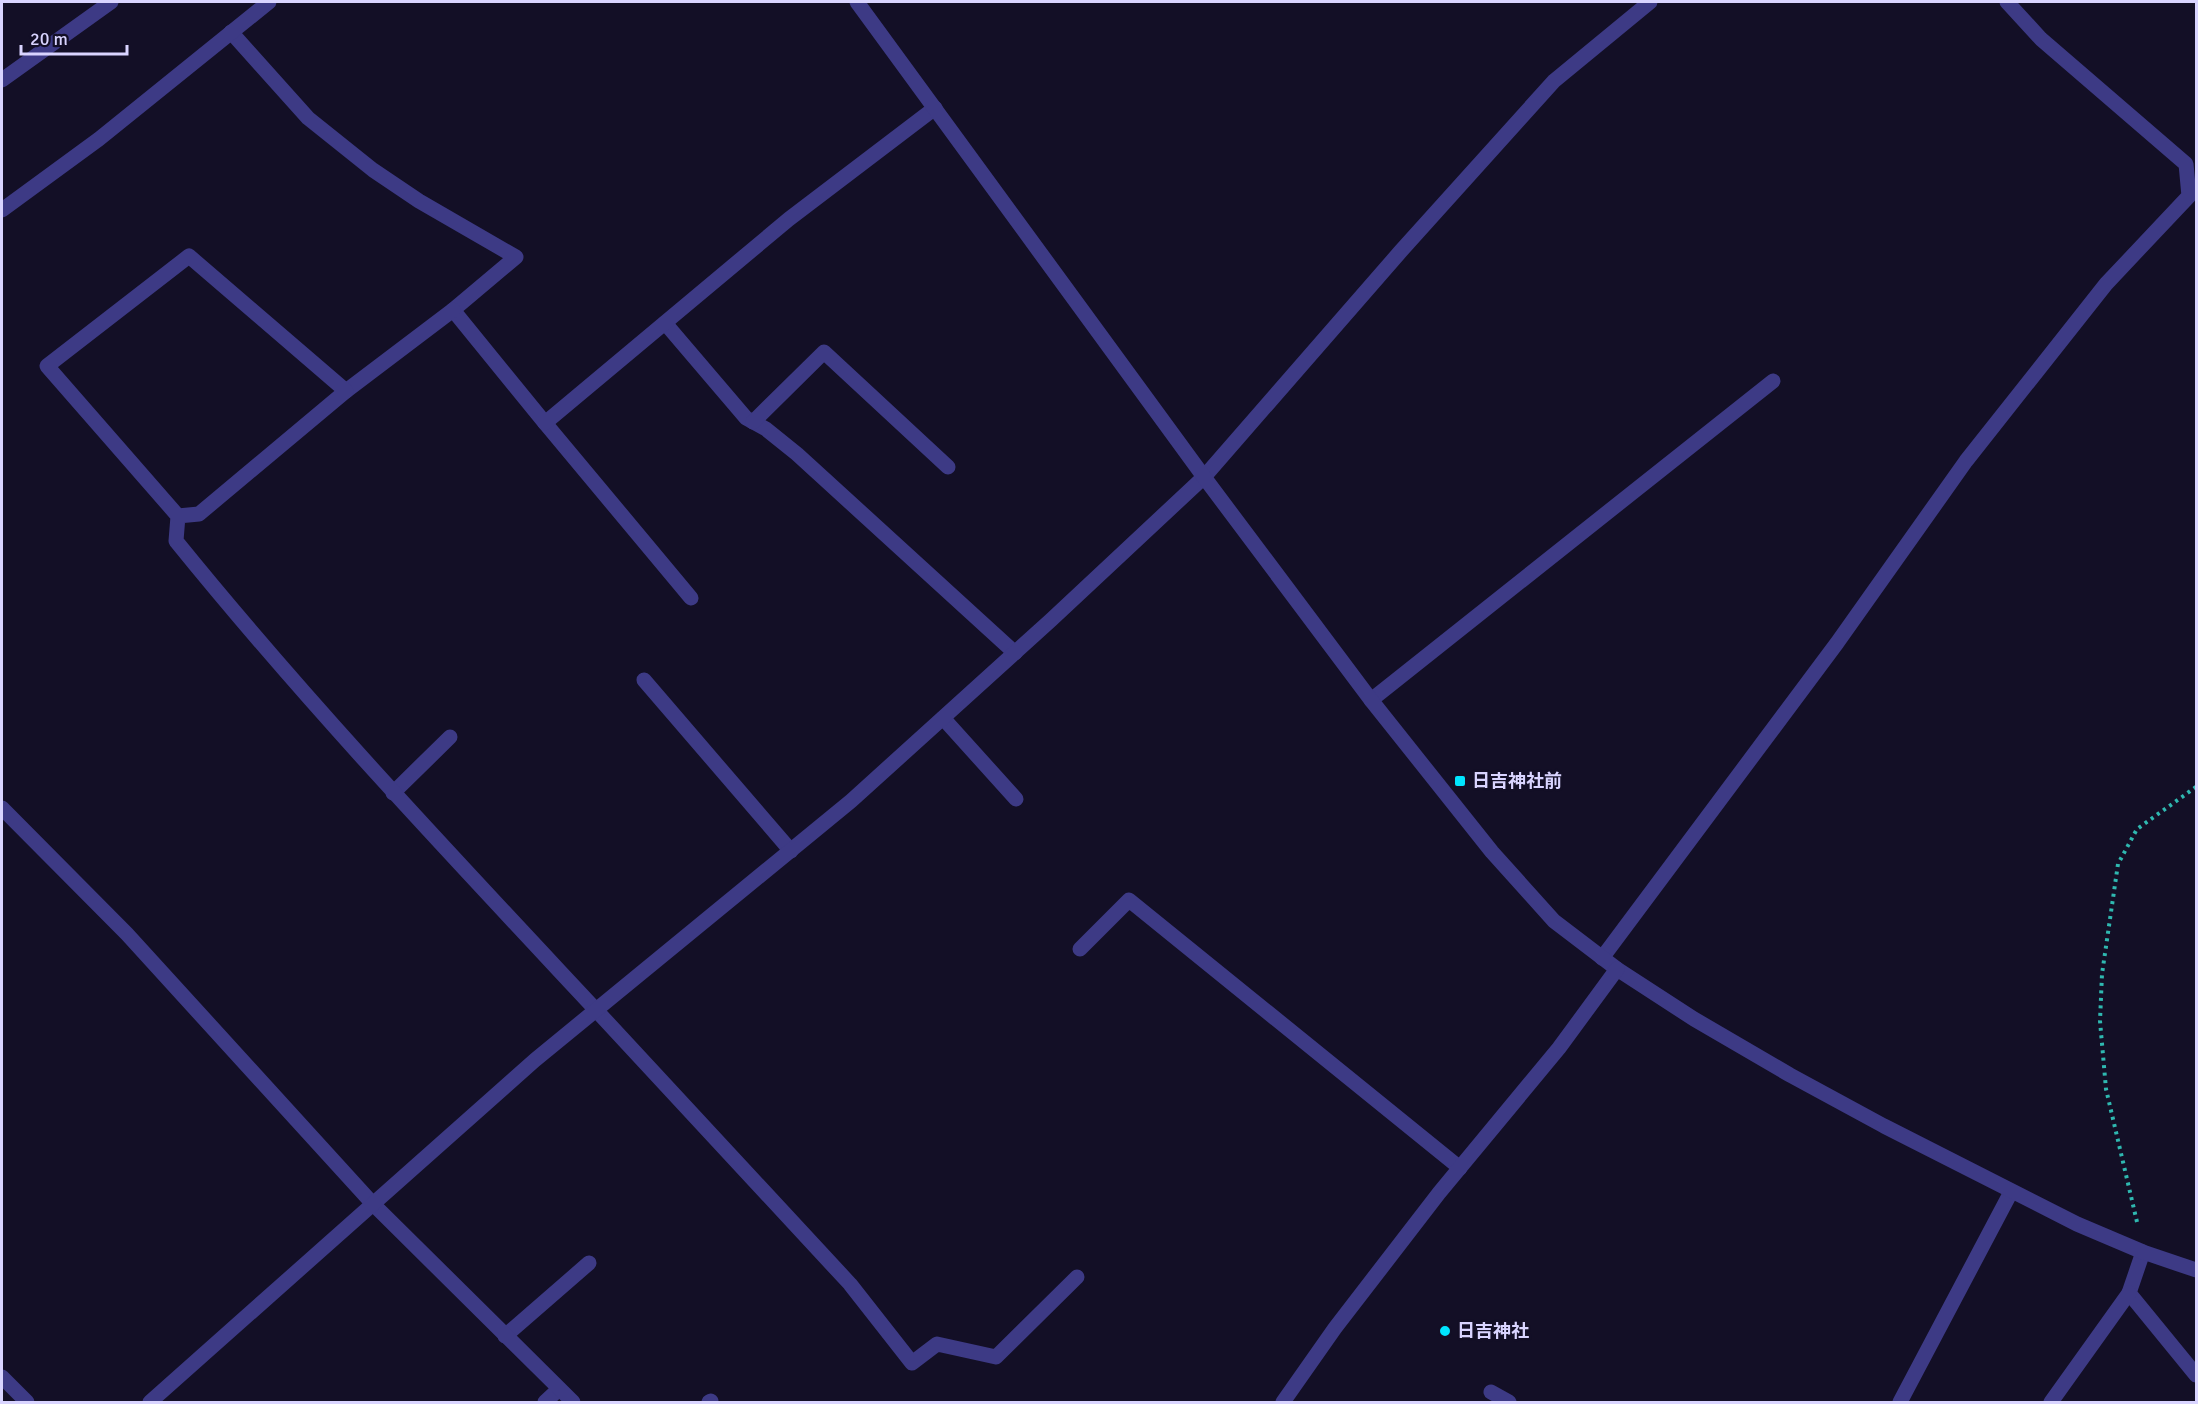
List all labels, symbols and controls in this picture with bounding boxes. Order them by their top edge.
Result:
scale bar [21,18,128,56]
text: 20 m [30,28,68,50]
place label: 日吉神社前 [1472,770,1562,792]
marker: 日吉神社前 [1453,774,1467,788]
place label: 日吉神社 [1457,1320,1529,1342]
marker: 日吉神社 [1438,1324,1452,1338]

